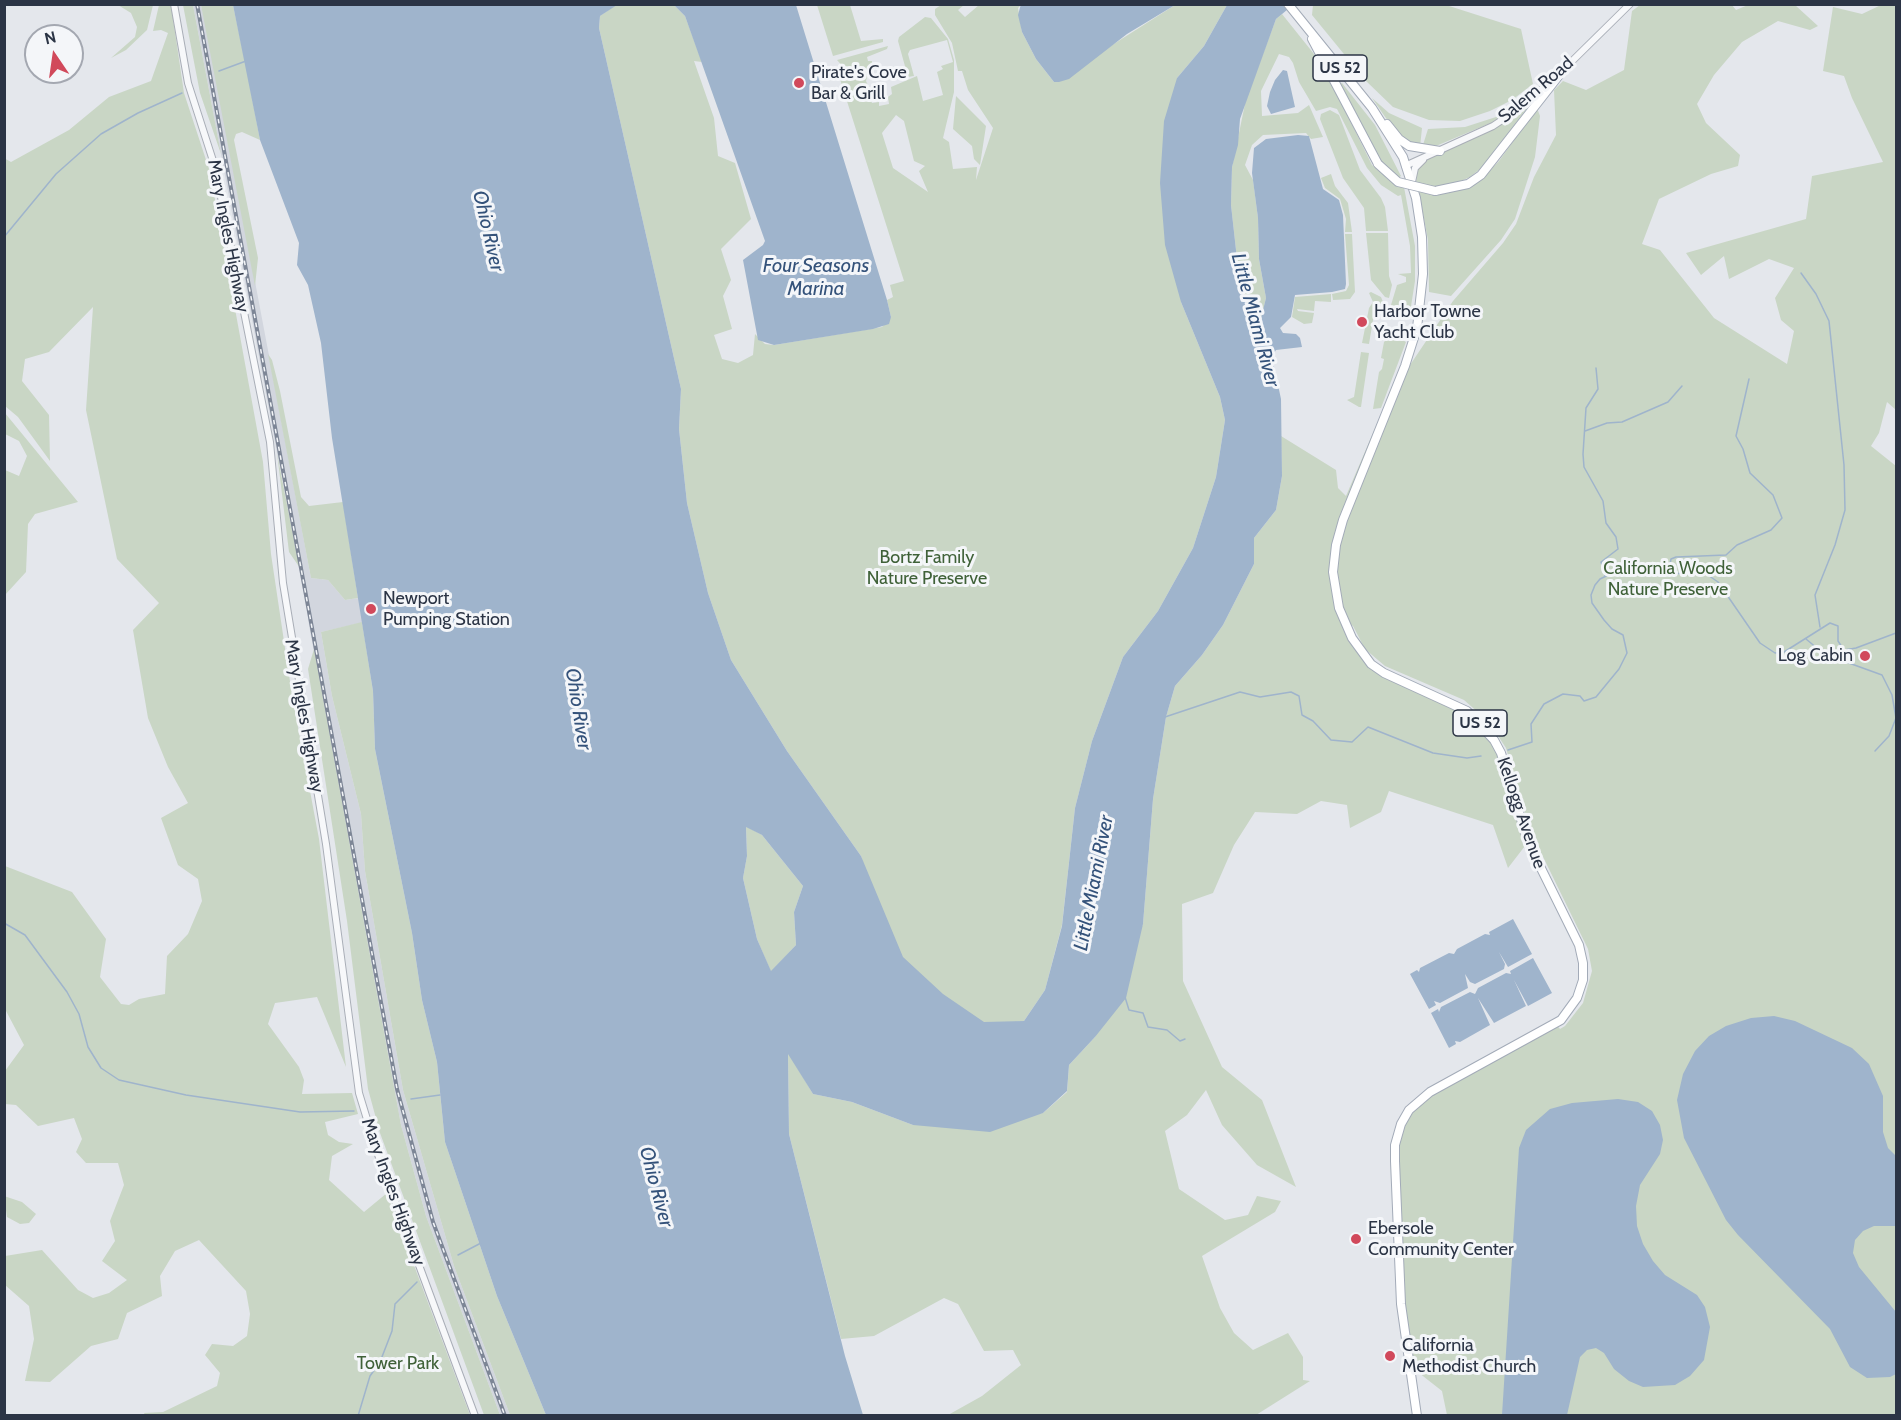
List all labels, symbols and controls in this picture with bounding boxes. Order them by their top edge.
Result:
north arrow [24,24,84,84]
text: N [43,27,58,48]
street label: Salem Road [1494,52,1578,128]
road number: US 52 [1313,55,1367,81]
place label: Pirate's Cove Bar & Grill [811,62,907,104]
marker: Pirate's Cove Bar & Grill [792,76,806,90]
street label: Mary Ingles Highway [203,158,253,314]
water label: Ohio River [467,188,509,274]
water label: Little Miami River [1226,251,1284,389]
water label: Four Seasons Marina [763,254,869,301]
place label: Harbor Towne Yacht Club [1374,301,1481,344]
marker: Harbor Towne Yacht Club [1355,315,1369,329]
park label: Bortz Family Nature Preserve [867,547,987,590]
park label: California Woods Nature Preserve [1603,558,1733,600]
place label: Newport Pumping Station [383,588,510,630]
marker: Newport Pumping Station [364,602,378,616]
street label: Mary Ingles Highway [280,638,328,794]
place label: Log Cabin [1778,645,1853,667]
marker: Log Cabin [1858,649,1872,663]
water label: Ohio River [560,666,596,752]
road number: US 52 [1453,710,1507,736]
street label: Kellogg Avenue [1492,755,1550,871]
water label: Little Miami River [1069,813,1119,953]
street label: Mary Ingles Highway [356,1115,430,1269]
water label: Ohio River [634,1144,678,1230]
place label: Ebersole Community Center [1368,1218,1514,1260]
marker: Ebersole Community Center [1349,1232,1363,1246]
place label: California Methodist Church [1402,1335,1536,1378]
marker: California Methodist Church [1383,1349,1397,1363]
park label: Tower Park [357,1353,439,1375]

